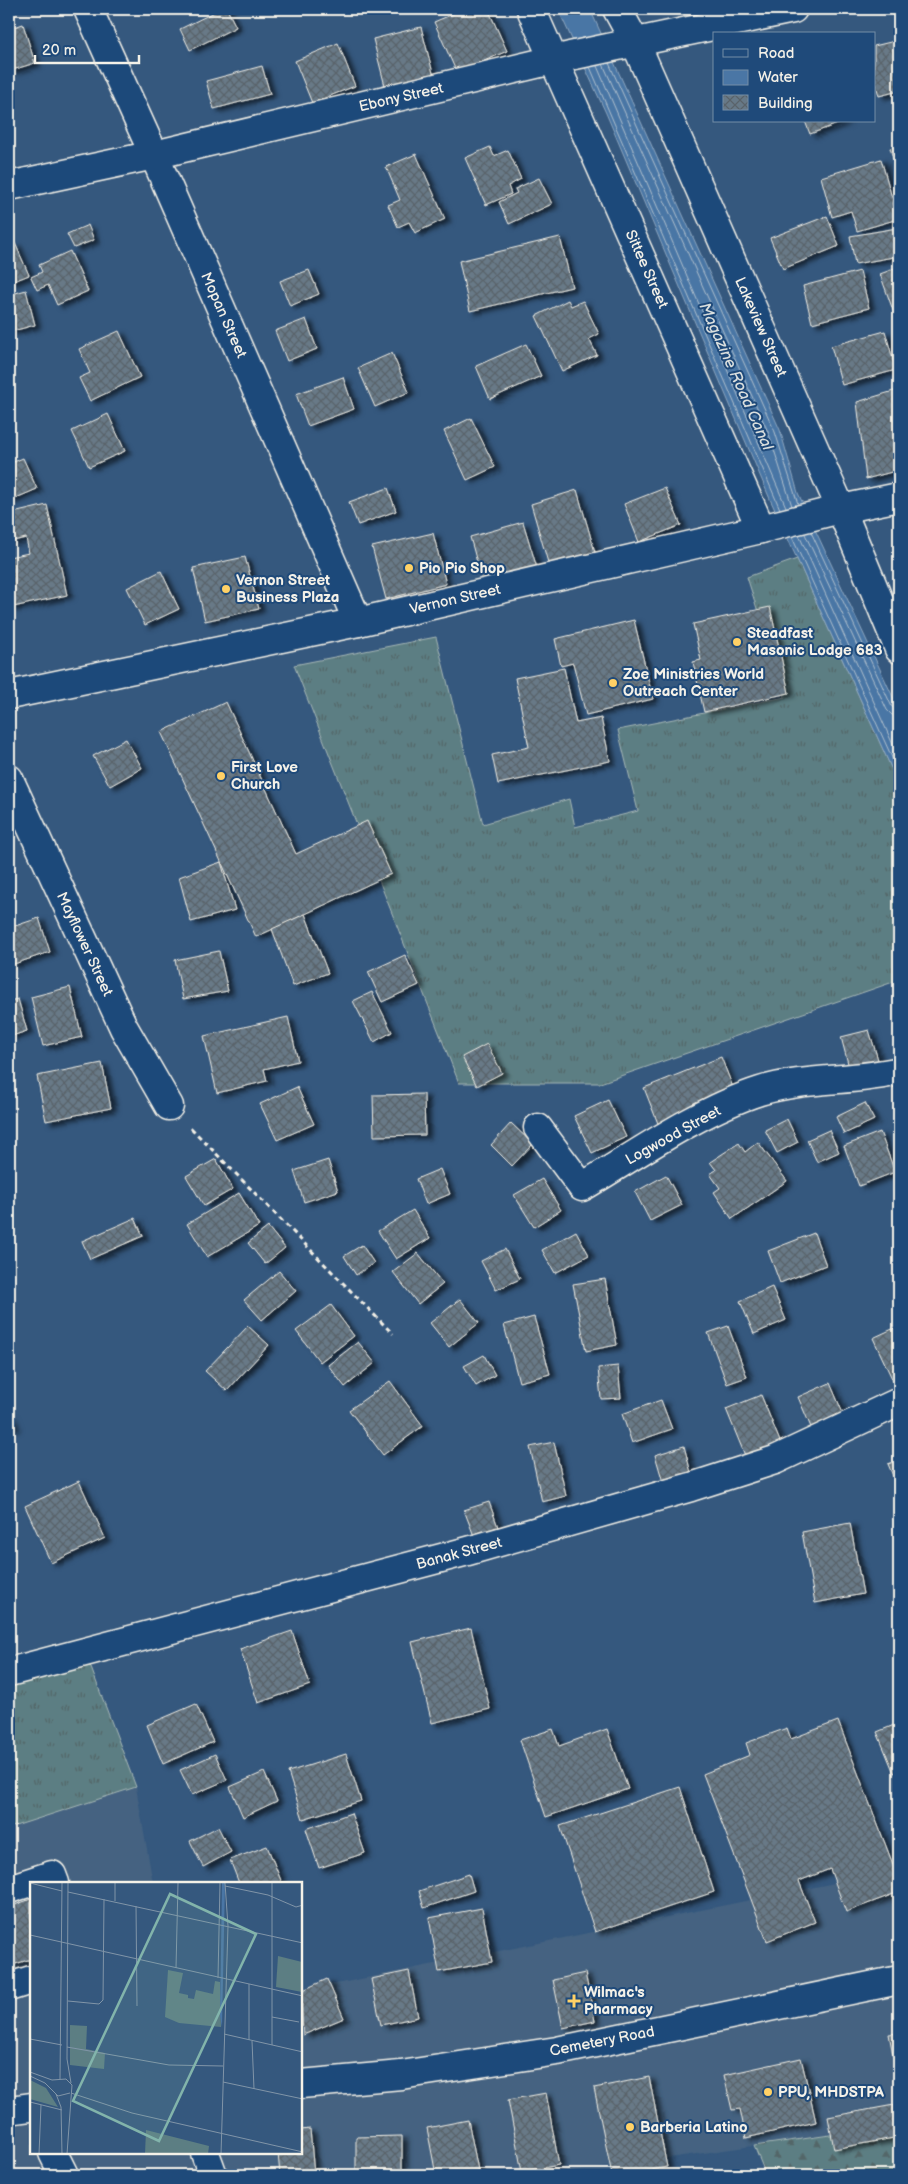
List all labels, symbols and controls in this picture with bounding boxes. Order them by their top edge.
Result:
scale bar [35,32,139,64]
legend [713,32,876,122]
text: 20 m [42,41,76,60]
text: Road [758,44,794,63]
text: Water [758,68,798,87]
street label: Ebony Street [357,78,446,116]
text: Building [758,94,813,113]
street label: Sittee Street [621,227,672,312]
street label: Mopan Street [196,269,251,361]
street label: Lakeview Street [730,274,791,380]
water label: Magazine Road Canal [694,300,777,455]
place label: Pio Pio Shop [419,559,505,578]
marker: Pio Pio Shop [403,562,415,574]
place label: Vernon Street Business Plaza [236,571,339,607]
street label: Vernon Street [408,580,503,619]
marker: Vernon Street Business Plaza [220,583,232,595]
place label: Steadfast Masonic Lodge 683 [747,624,883,660]
marker: Steadfast Masonic Lodge 683 [731,636,743,648]
place label: Zoe Ministries World Outreach Center [623,665,764,701]
marker: Zoe Ministries World Outreach Center [607,677,619,689]
place label: First Love Church [231,758,298,794]
marker: First Love Church [215,770,227,782]
street label: Mayflower Street [52,889,117,1000]
street label: Logwood Street [622,1101,724,1169]
street label: Banak Street [414,1533,504,1574]
inset map [30,1882,302,2154]
place label: Wilmac's Pharmacy [584,1983,653,2019]
marker: Wilmac's Pharmacy [568,1995,580,2007]
street label: Cemetery Road [548,2022,656,2061]
place label: PPU, MHDSTPA [778,2083,885,2102]
marker: PPU, MHDSTPA [762,2086,774,2098]
place label: Barberia Latino [640,2118,748,2137]
marker: Barberia Latino [624,2121,636,2133]

